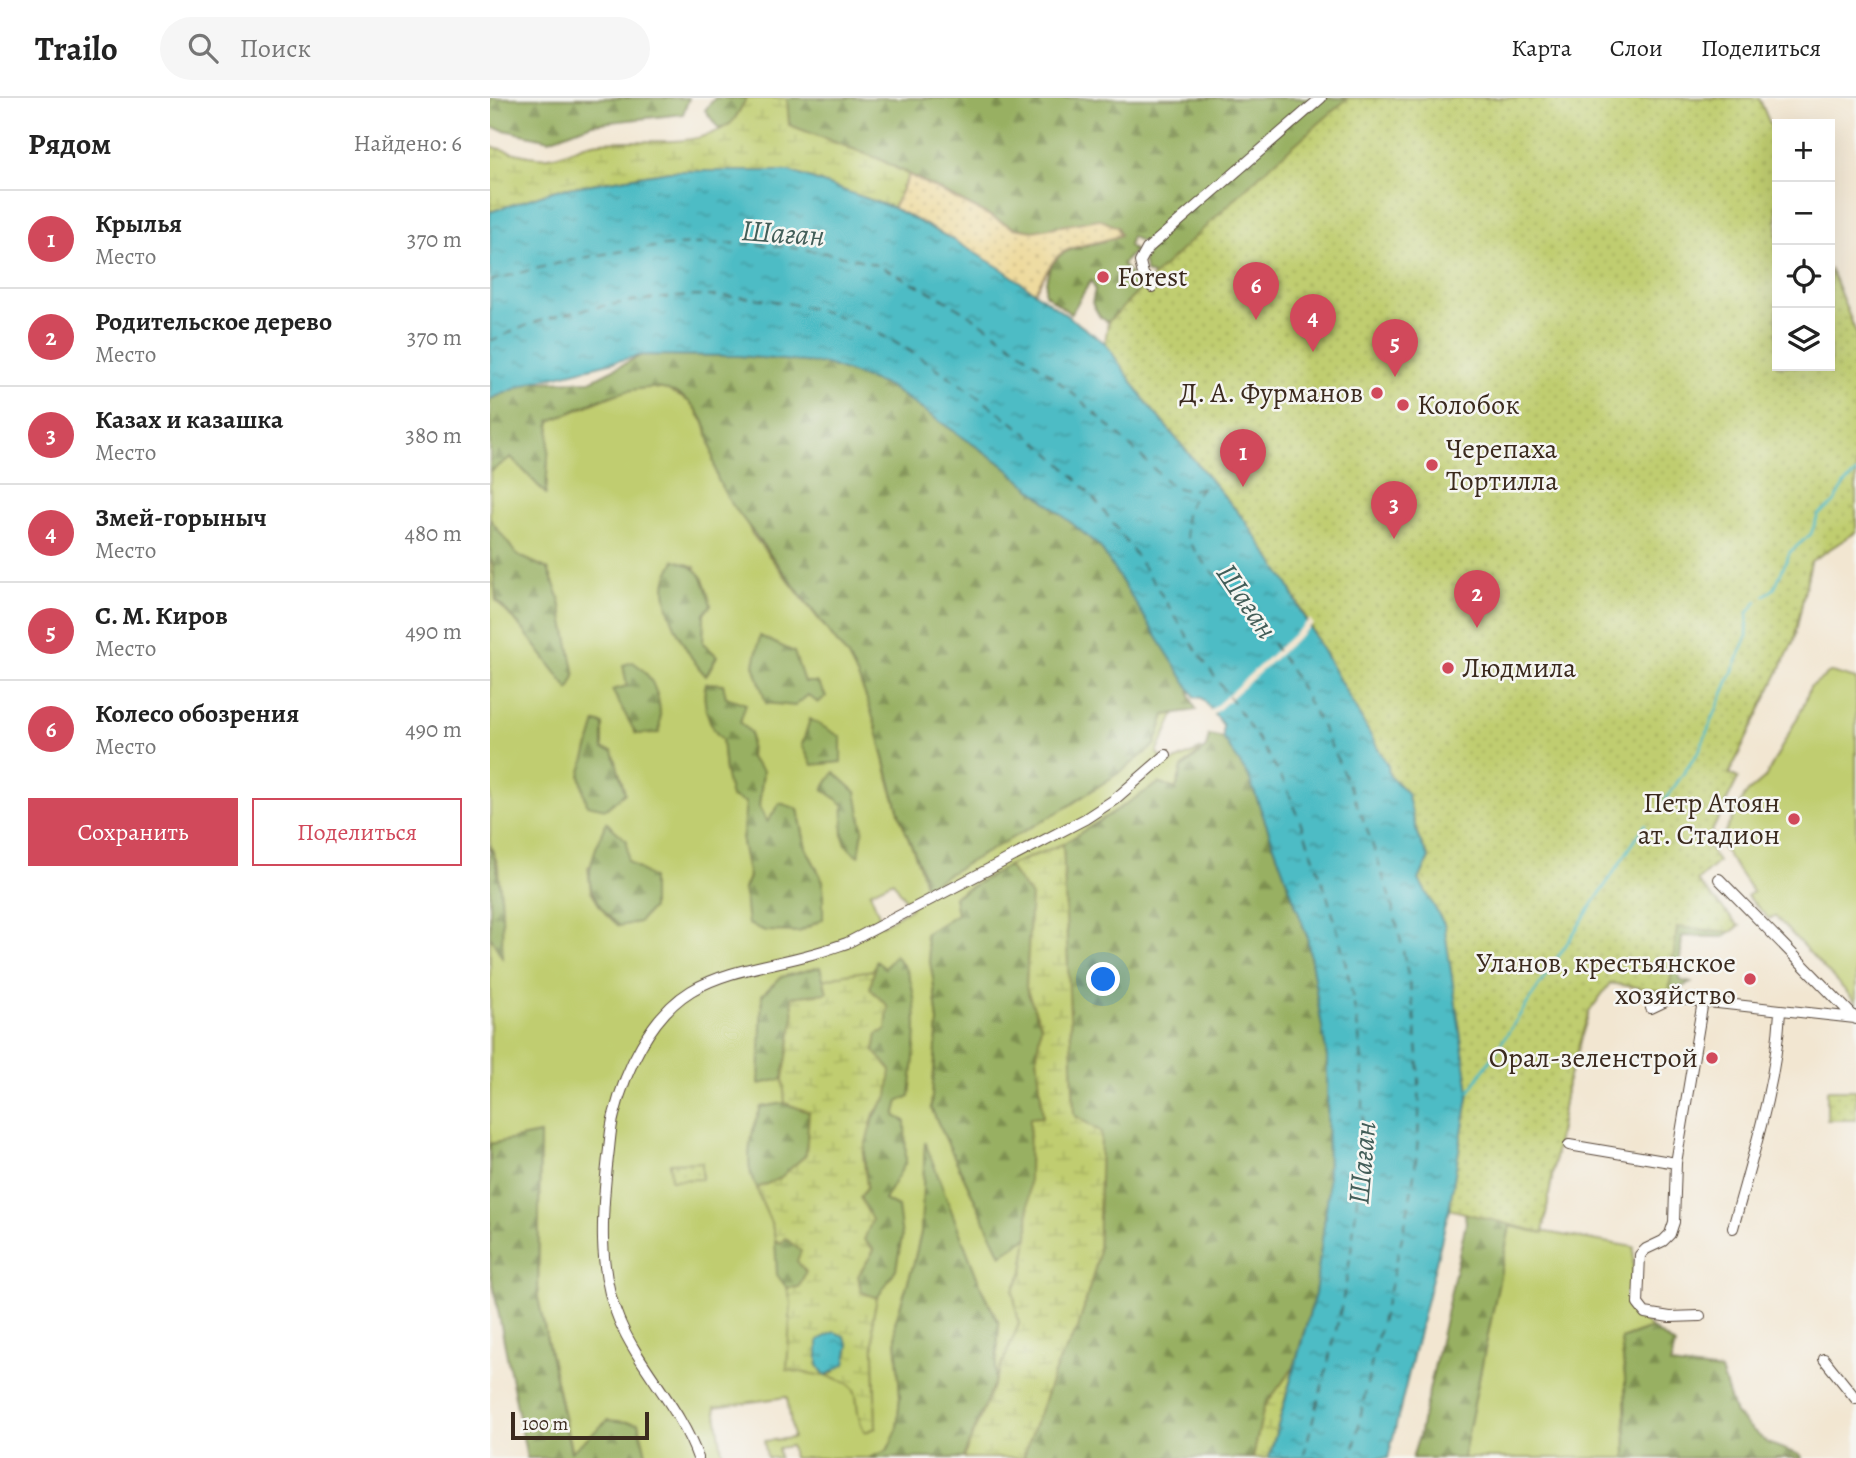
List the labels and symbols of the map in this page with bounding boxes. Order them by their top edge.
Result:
water label: Шаған [740,210,826,256]
place label: Forest [1117,258,1188,296]
pin: 6 [1233,262,1279,320]
marker: Forest [1095,269,1111,285]
pin: 4 [1290,294,1336,352]
pin: 5 [1372,319,1418,377]
place label: Д. А. Фурманов [1179,374,1363,412]
marker: Д. А. Фурманов [1369,385,1385,401]
place label: Колобок [1417,386,1520,424]
marker: Колобок [1395,397,1411,413]
pin: 1 [1220,429,1266,487]
place label: Черепаха Тортилла [1446,430,1558,500]
marker: Черепаха Тортилла [1424,457,1440,473]
pin: 3 [1371,481,1417,539]
water label: Шаған [1207,555,1287,647]
pin: 2 [1454,570,1500,628]
place label: Людмила [1462,649,1576,687]
marker: Людмила [1440,660,1456,676]
place label: Петр Атоян ат. Стадион [1638,784,1780,854]
marker: Петр Атоян ат. Стадион [1786,811,1802,827]
place label: Уланов, крестьянское хозяйство [1476,944,1736,1014]
your location [1086,962,1120,996]
marker: Уланов, крестьянское хозяйство [1742,971,1758,987]
place label: Орал-зеленстрой [1489,1039,1698,1077]
marker: Орал-зеленстрой [1704,1050,1720,1066]
water label: Шаған [1338,1120,1386,1206]
scale bar [511,1409,649,1441]

